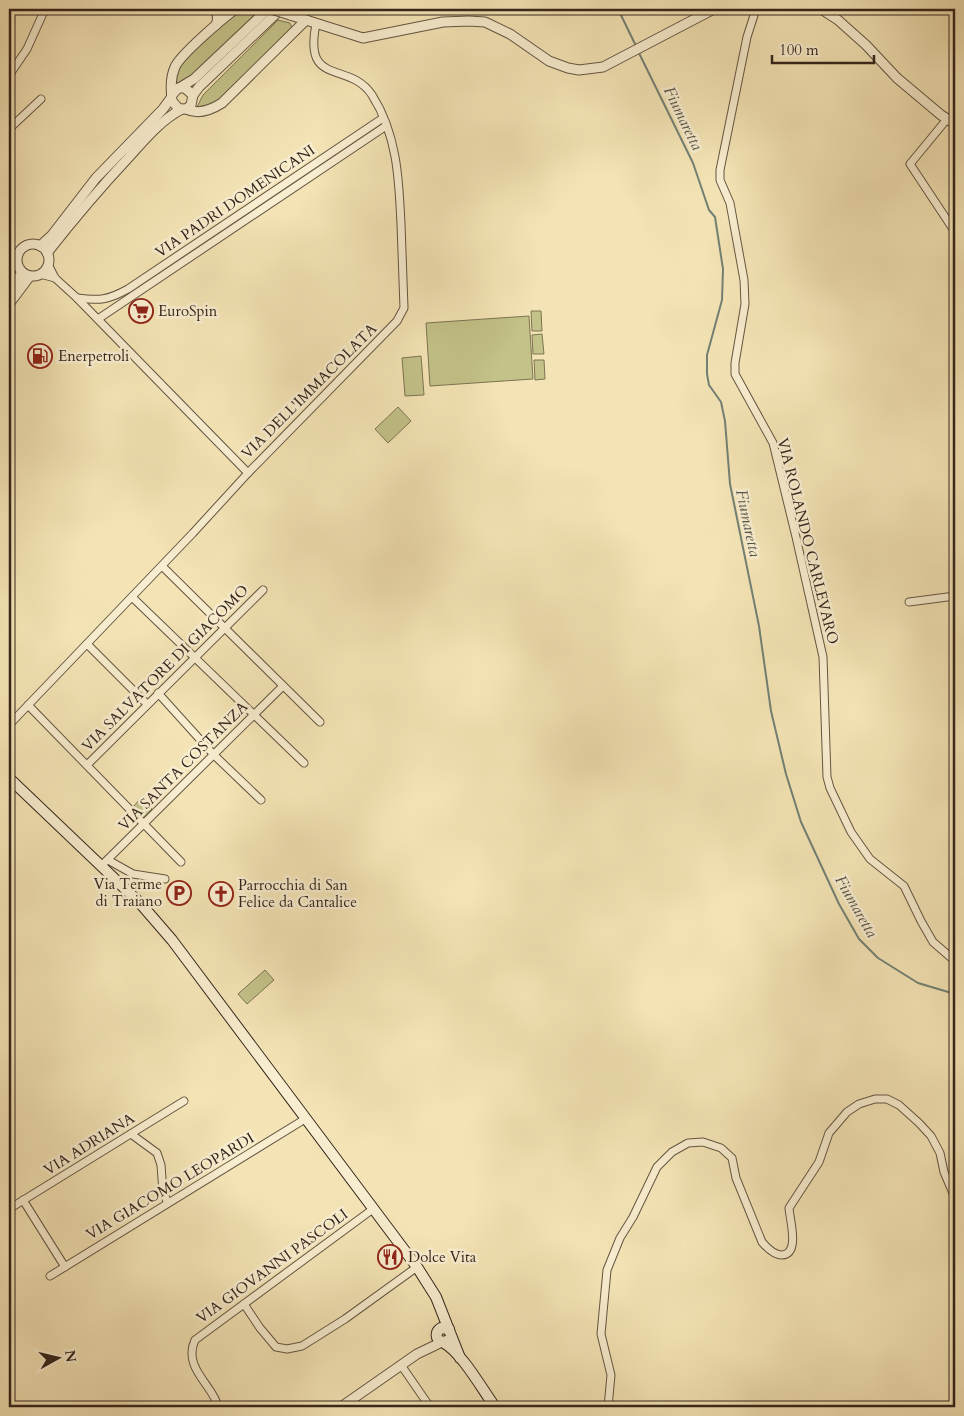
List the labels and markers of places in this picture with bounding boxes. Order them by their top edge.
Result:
supermarket icon: EuroSpin [128,298,154,324]
place label: EuroSpin [158,301,218,321]
fuel station icon: Enerpetroli [27,343,53,369]
place label: Enerpetroli [58,346,129,366]
place label: Via Terme di Traiano [93,874,162,911]
place label: Parrocchia di San Felice da Cantalice [238,875,357,912]
parking icon: Via Terme di Traiano [166,880,192,906]
church icon: Parrocchia di San Felice da Cantalice [208,881,234,907]
restaurant icon: Dolce Vita [377,1244,403,1270]
place label: Dolce Vita [408,1247,477,1267]

